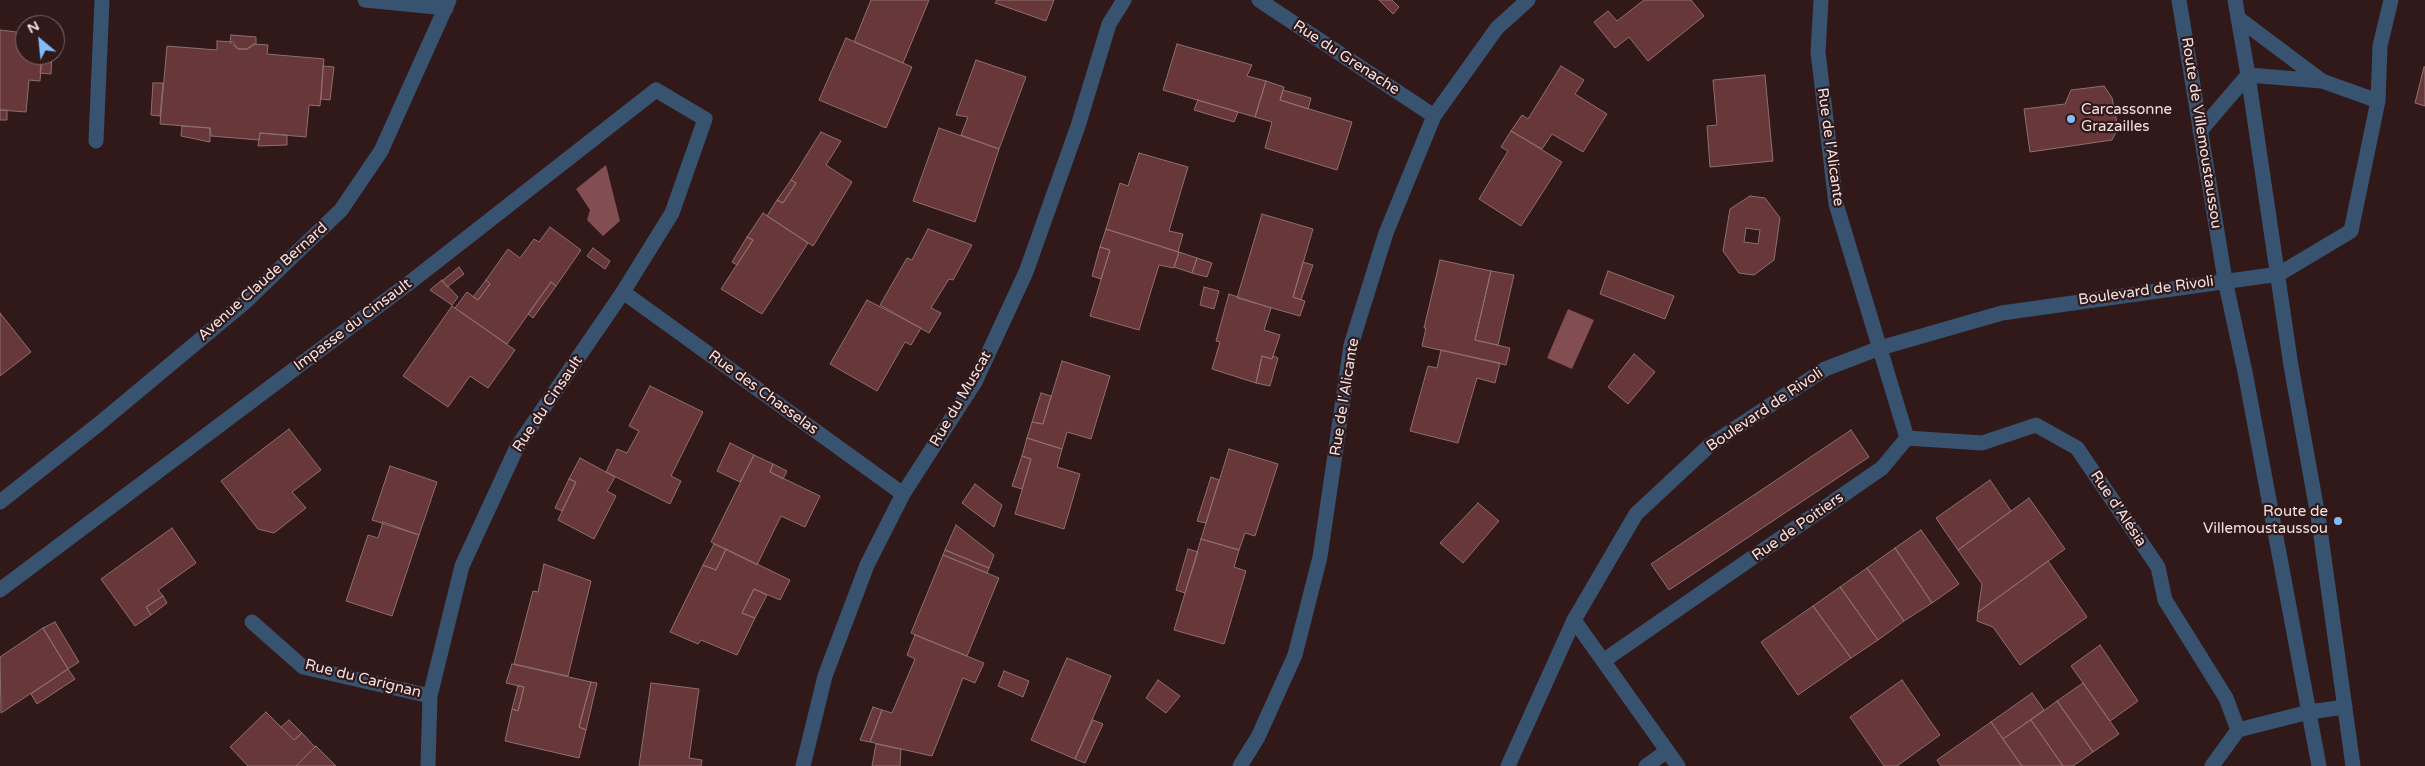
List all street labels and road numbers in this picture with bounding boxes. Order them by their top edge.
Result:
street label: Rue du Grenache [1289,17,1403,99]
street label: Route de Villemoustaussou [2177,36,2225,230]
street label: Rue de l'Alicante [1813,87,1847,207]
street label: Avenue Claude Bernard [194,219,332,345]
street label: Boulevard de Rivoli [2077,273,2215,309]
street label: Impasse du Cinsault [291,275,415,375]
street label: Rue de l'Alicante [1327,337,1363,457]
street label: Rue des Chasselas [705,347,821,439]
street label: Rue du Muscat [926,348,996,450]
street label: Rue du Cinsault [509,352,587,456]
street label: Boulevard de Rivoli [1703,364,1827,456]
street label: Rue d'Alésia [2086,468,2150,550]
street label: Rue de Poitiers [1749,489,1847,565]
street label: Rue du Carignan [303,656,423,702]

